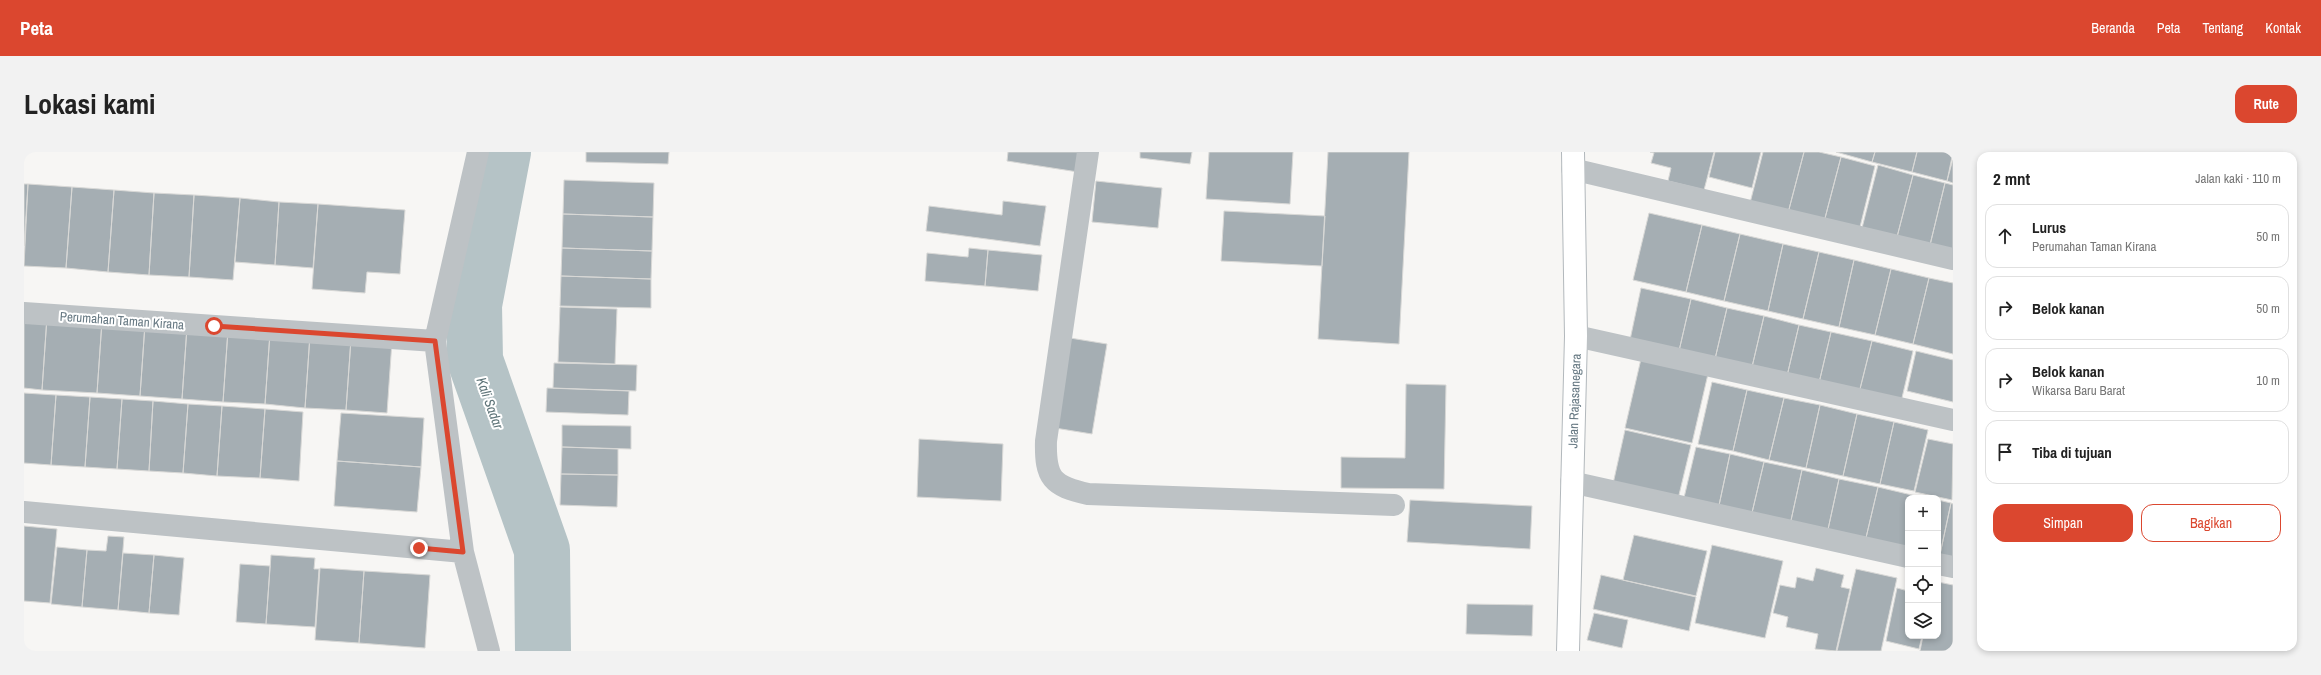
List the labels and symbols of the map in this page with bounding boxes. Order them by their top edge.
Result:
street label: Perumahan Taman Kirana [59,308,185,333]
route start [205,317,223,335]
street label: Jalan Rajasanegara [1564,353,1585,449]
water label: Kali Sadar [472,375,508,432]
route end [410,539,428,557]

